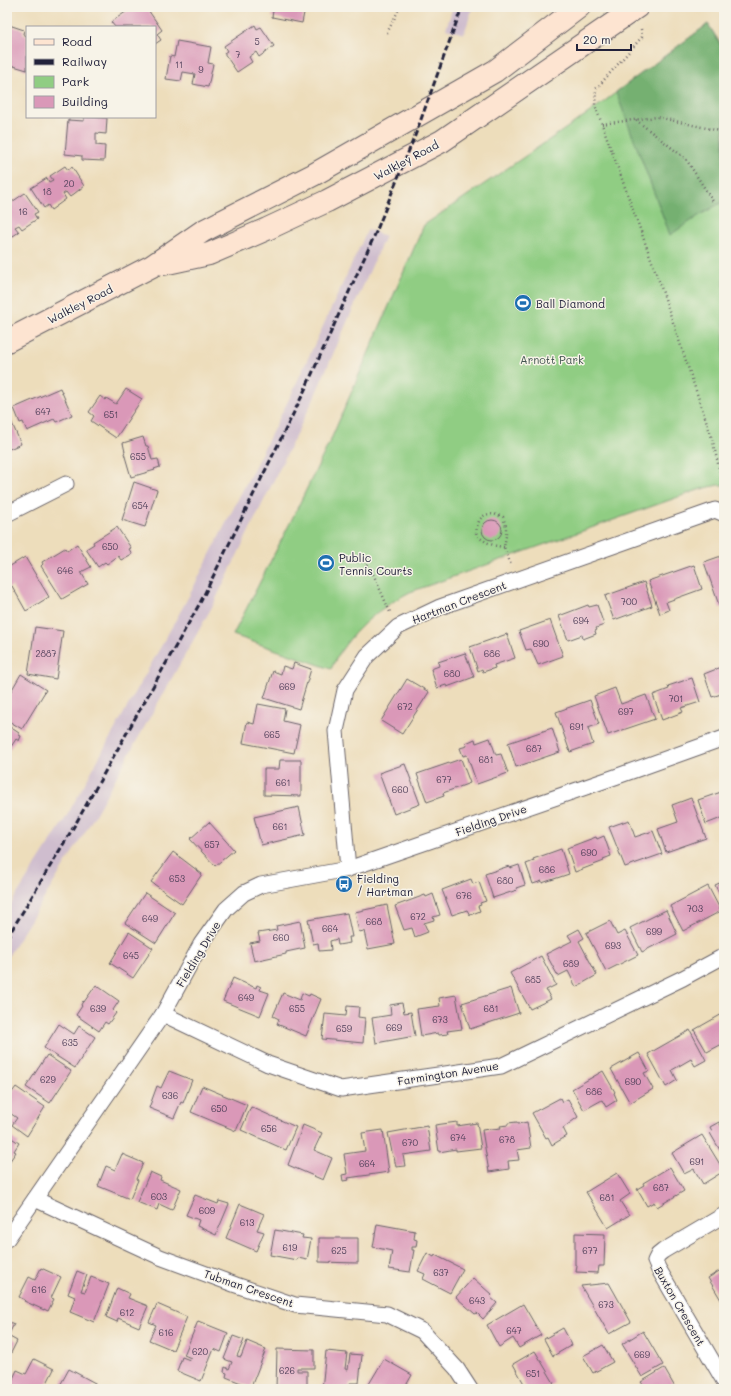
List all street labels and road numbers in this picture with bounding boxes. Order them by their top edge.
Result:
street label: Walkley Road [371,137,441,183]
street label: Walkley Road [45,281,115,327]
street label: Hartman Crescent [410,577,509,627]
street label: Fielding Drive [453,801,529,839]
street label: Fielding Drive [172,918,224,990]
street label: Farmington Avenue [396,1058,500,1088]
street label: Buxton Crescent [651,1264,709,1348]
street label: Tubman Crescent [202,1266,296,1310]

